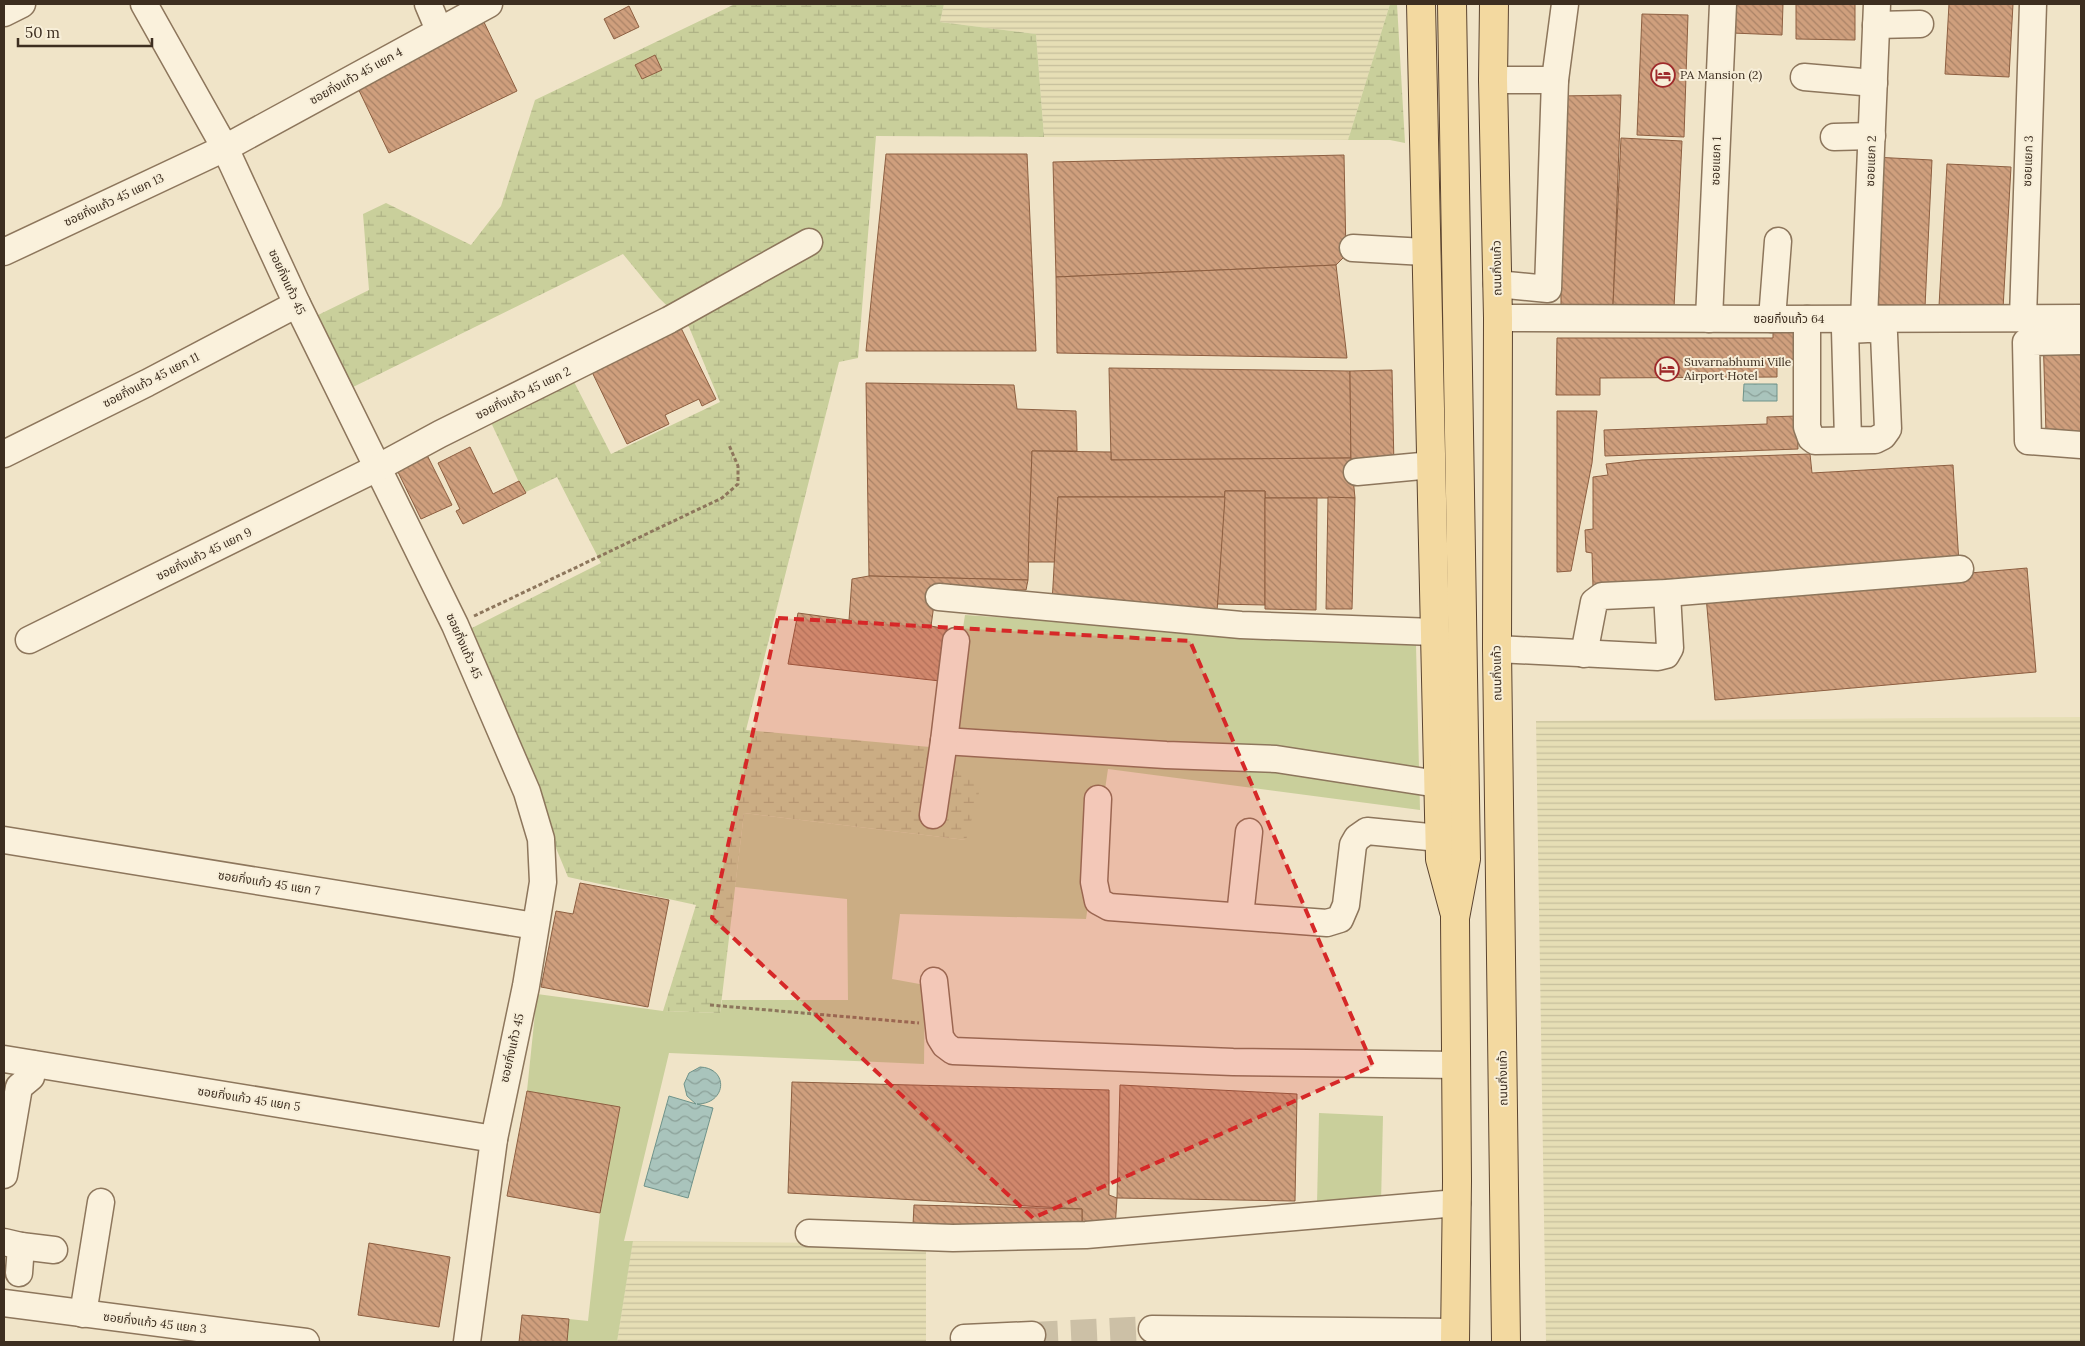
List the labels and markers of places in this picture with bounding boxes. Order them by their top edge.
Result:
hotel icon: PA Mansion (2) [1650,62,1676,88]
place label: PA Mansion (2) [1680,67,1763,83]
place label: Suvarnabhumi Ville Airport Hotel [1683,354,1792,383]
hotel icon: Suvarnabhumi Ville Airport Hotel [1654,356,1680,382]

